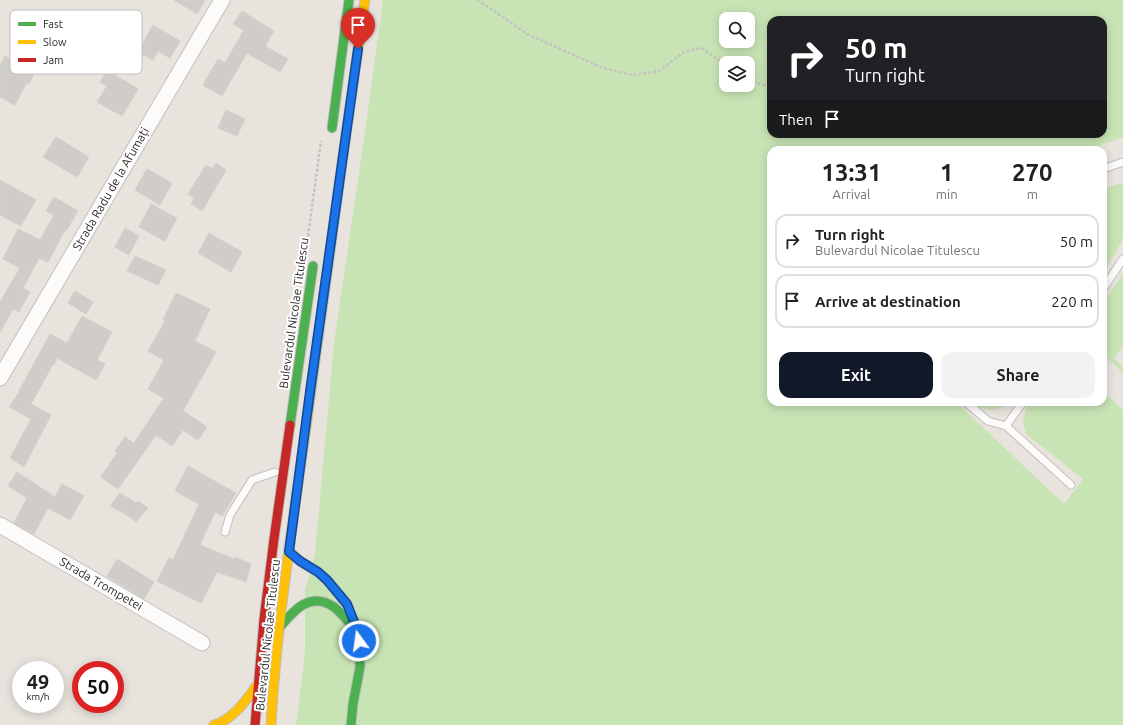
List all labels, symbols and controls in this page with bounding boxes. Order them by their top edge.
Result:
pin [341,8,375,49]
legend [10,10,142,74]
map controls [719,12,755,92]
button: search [719,12,755,48]
icon: arrive [347,14,369,36]
text: Fast [43,18,64,30]
icon: right [779,32,831,84]
text: 50 m [845,32,907,63]
text: Slow [43,36,67,48]
text: Jam [43,54,64,66]
button: layers [719,56,755,92]
text: Turn right [845,65,925,85]
icon: arrive [821,108,843,130]
text: Then [779,111,813,128]
street label: Strada Radu de la Afumați [70,125,151,253]
text: 13:31 [821,159,881,186]
text: 1 [940,159,953,186]
text: 270 [1012,159,1053,186]
text: Arrival [832,187,870,201]
text: min [936,187,958,201]
text: m [1027,187,1038,201]
text: Turn right [815,226,885,243]
icon: right [781,230,803,252]
text: 50 m [1060,233,1093,250]
street label: Bulevardul Nicolae Titulescu [276,237,311,389]
text: Bulevardul Nicolae Titulescu [815,243,980,257]
icon: arrive [781,290,803,312]
text: Arrive at destination [815,293,961,310]
text: 220 m [1051,293,1093,310]
button: Exit [779,352,933,398]
button: Share [941,352,1095,398]
street label: Strada Trompetei [57,555,145,613]
street label: Bulevardul Nicolae Titulescu [253,559,282,711]
position arrow [338,620,380,662]
speed limit sign: 50 [72,661,124,713]
text: 49 [27,670,49,693]
text: km/h [26,691,50,702]

